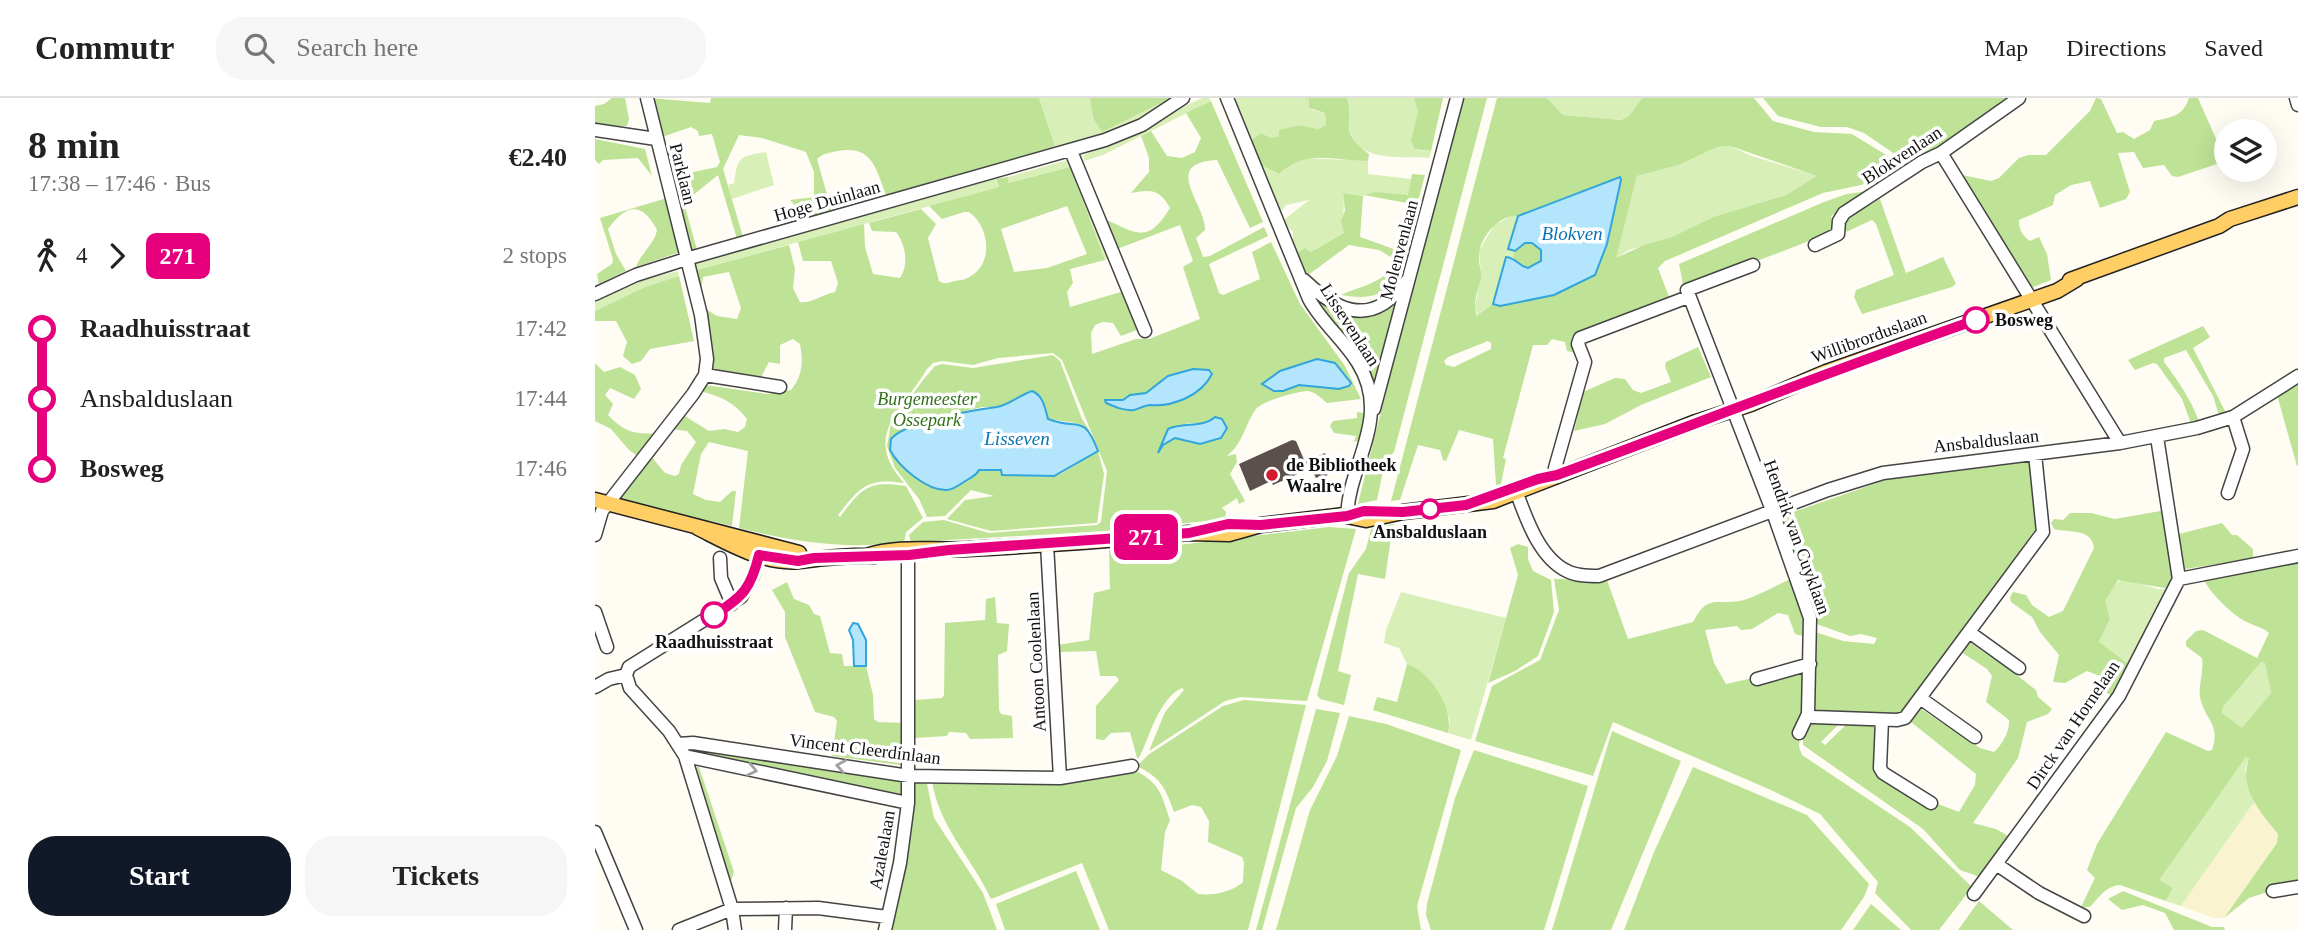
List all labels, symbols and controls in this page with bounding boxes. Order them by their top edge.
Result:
search box [216,17,706,80]
icon: search [240,29,278,67]
text: Commutr [35,30,174,66]
text: Search here [296,33,418,62]
text: Map [1984,35,2028,61]
text: Directions [2066,35,2166,61]
text: Saved [2204,35,2263,61]
map controls [2214,119,2277,182]
button: layers [2214,119,2277,182]
street label: Blokvenlaan [1858,122,1946,188]
text: 8 min [28,124,120,166]
street label: Parklaan [666,141,700,207]
text: €2.40 [509,143,567,172]
text: 17:38 – 17:46 · Bus [28,171,211,196]
street label: Hoge Duinlaan [772,176,882,226]
street label: Molenvenlaan [1376,198,1422,302]
water label: Blokven [1541,223,1603,244]
icon: walk [28,237,66,275]
icon: forward [98,237,136,275]
text: 4 [76,243,88,268]
text: 271 [160,243,196,269]
text: 2 stops [502,243,567,268]
street label: Lissevenlaan [1316,280,1384,370]
street label: Willibrorduslaan [1809,307,1929,367]
marker: Bosweg [1963,307,1989,333]
place label: Bosweg [1995,310,2053,330]
text: Raadhuisstraat [80,314,250,343]
text: 17:42 [515,316,567,341]
text: Ansbalduslaan [80,384,233,413]
text: 17:44 [515,386,567,411]
park label: Burgemeester Ossepark [877,389,978,430]
street label: Ansbalduslaan [1932,426,2040,456]
water label: Lisseven [983,428,1050,449]
text: Bosweg [80,454,164,483]
place label: de Bibliotheek Waalre [1286,455,1397,496]
text: 17:46 [515,456,567,481]
street label: Hendrik van Cuyklaan [1760,457,1834,617]
marker: de Bibliotheek Waalre [1264,467,1280,483]
marker: Ansbalduslaan [1420,499,1440,519]
line badge: 271 [1106,514,1186,560]
place label: Ansbalduslaan [1373,522,1487,542]
text: 271 [1128,524,1164,550]
street label: Antoon Coolenlaan [1022,591,1050,733]
marker: Raadhuisstraat [701,602,727,628]
place label: Raadhuisstraat [655,632,773,652]
street label: Dirck van Hornelaan [2023,657,2123,793]
street label: Vincent Cleerdinlaan [788,730,942,768]
one-way arrow [835,758,847,773]
one-way arrow [746,762,758,777]
street label: Azalealaan [865,809,899,891]
button: Start [28,836,291,916]
button: Tickets [305,836,567,916]

